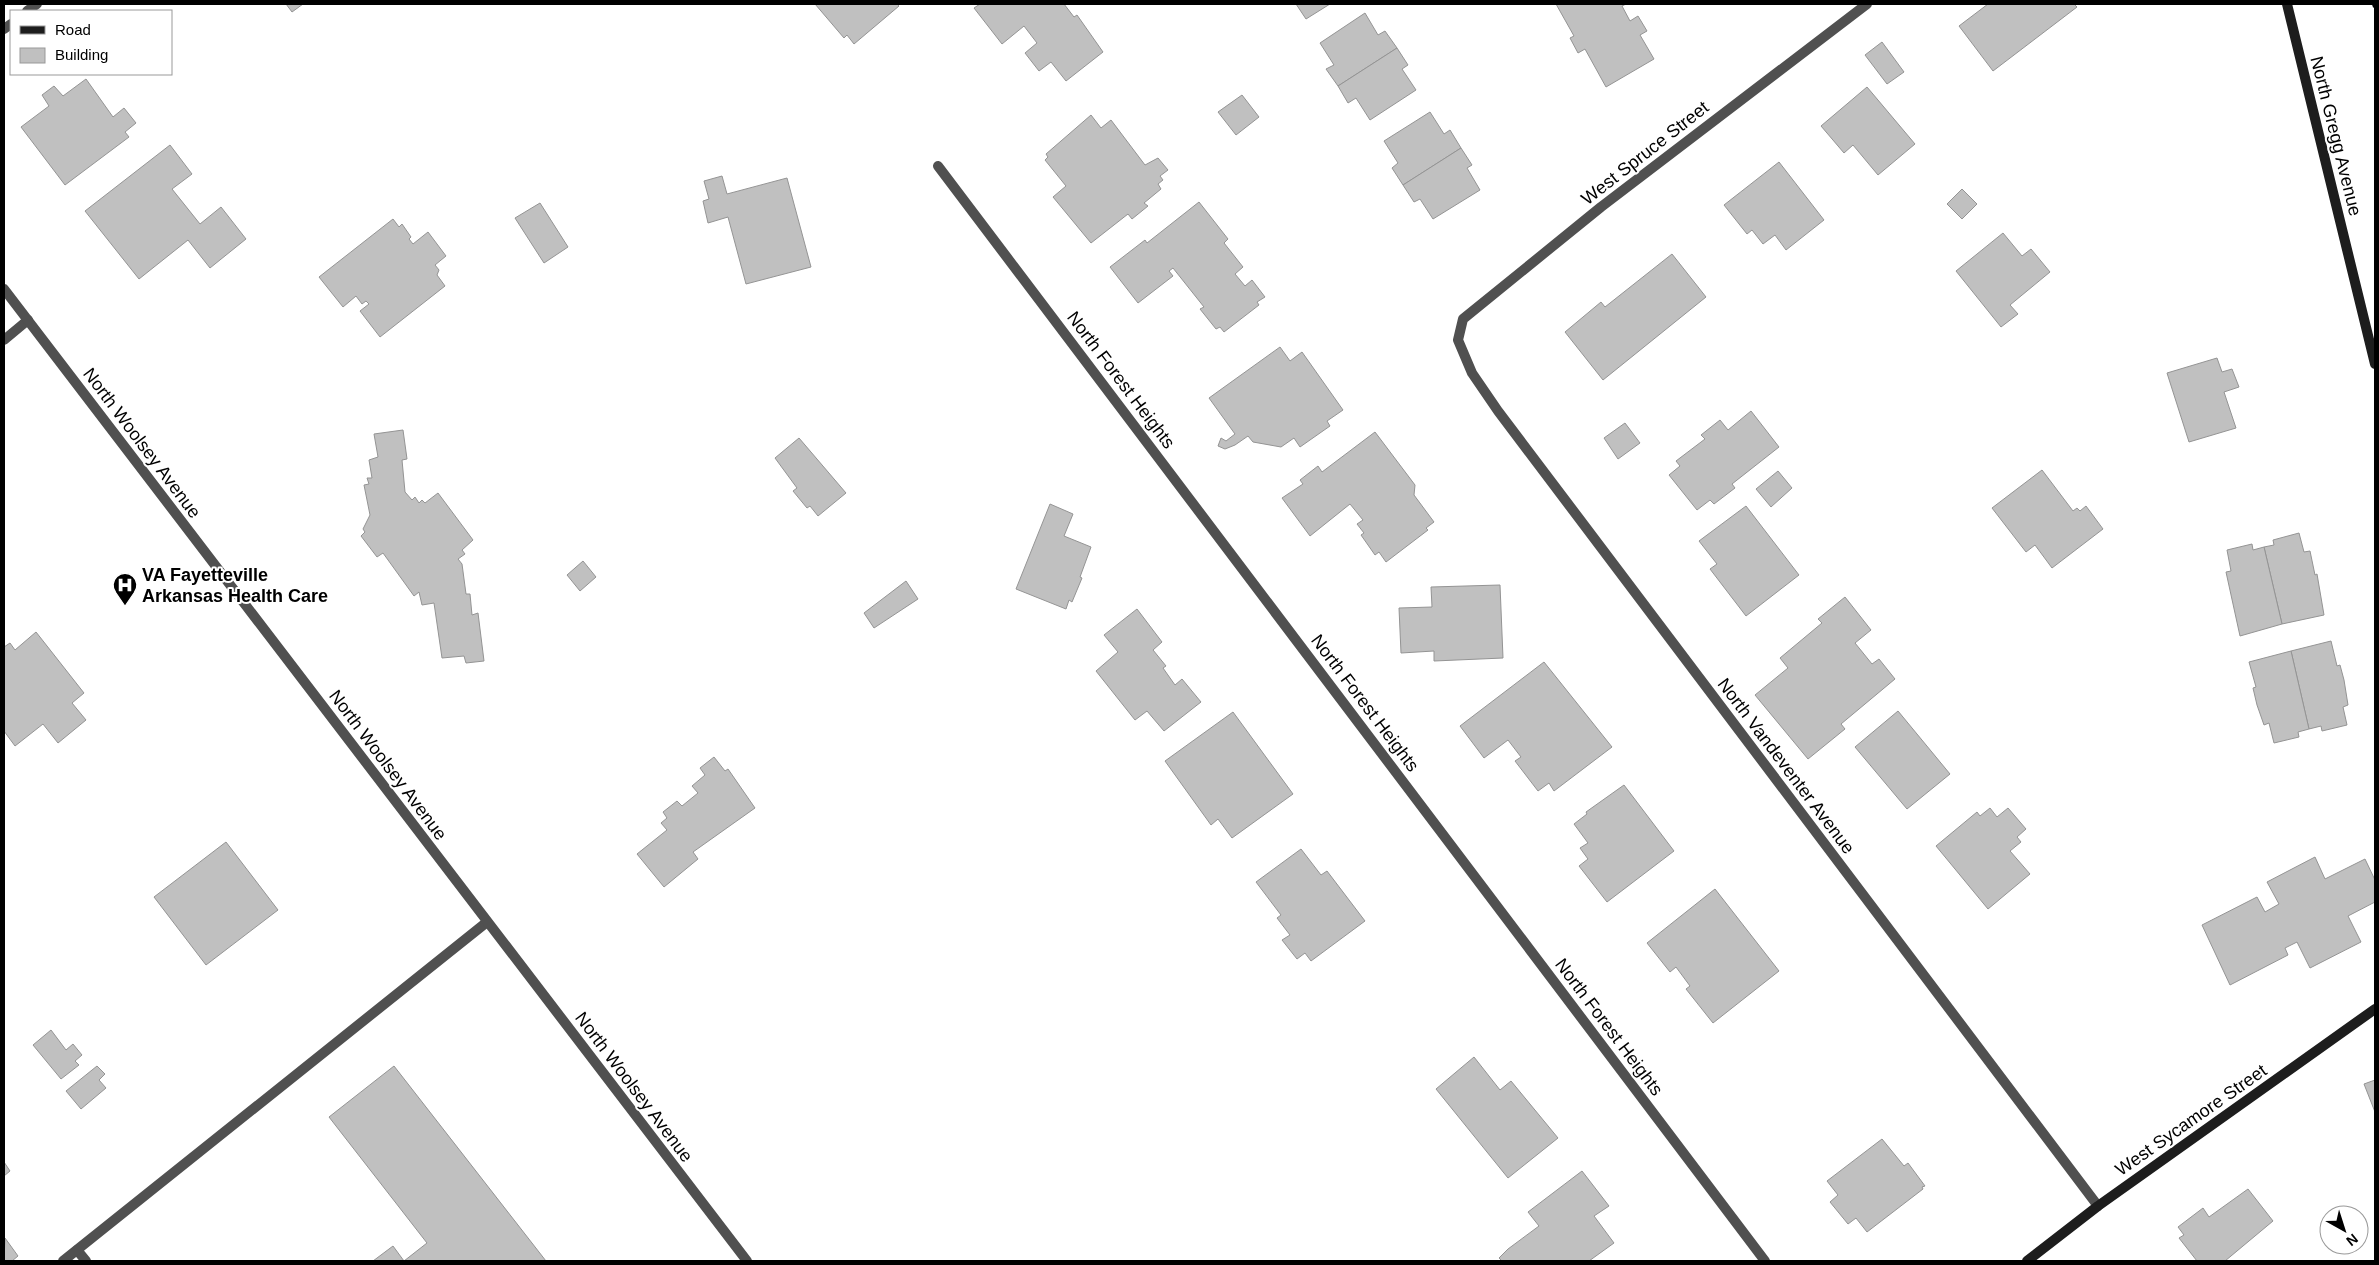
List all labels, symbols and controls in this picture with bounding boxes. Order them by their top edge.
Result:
legend [10,10,172,75]
text: Road [55,21,91,38]
text: Building [55,46,108,63]
street label: North Gregg Avenue [2306,54,2366,218]
street label: West Spruce Street [1577,97,1713,209]
street label: North Forest Heights [1063,308,1179,452]
street label: North Woolsey Avenue [79,364,205,522]
place label: VA Fayetteville Arkansas Health Care [142,565,328,606]
hospital icon: VA Fayetteville Arkansas Health Care [112,572,138,606]
street label: North Forest Heights [1307,631,1423,775]
street label: North Vandeventer Avenue [1713,674,1859,858]
street label: North Woolsey Avenue [325,686,451,844]
street label: North Forest Heights [1551,955,1667,1099]
street label: North Woolsey Avenue [571,1008,697,1166]
street label: West Sycamore Street [2112,1060,2270,1180]
north arrow [2319,1205,2369,1255]
text: N [2343,1231,2361,1250]

